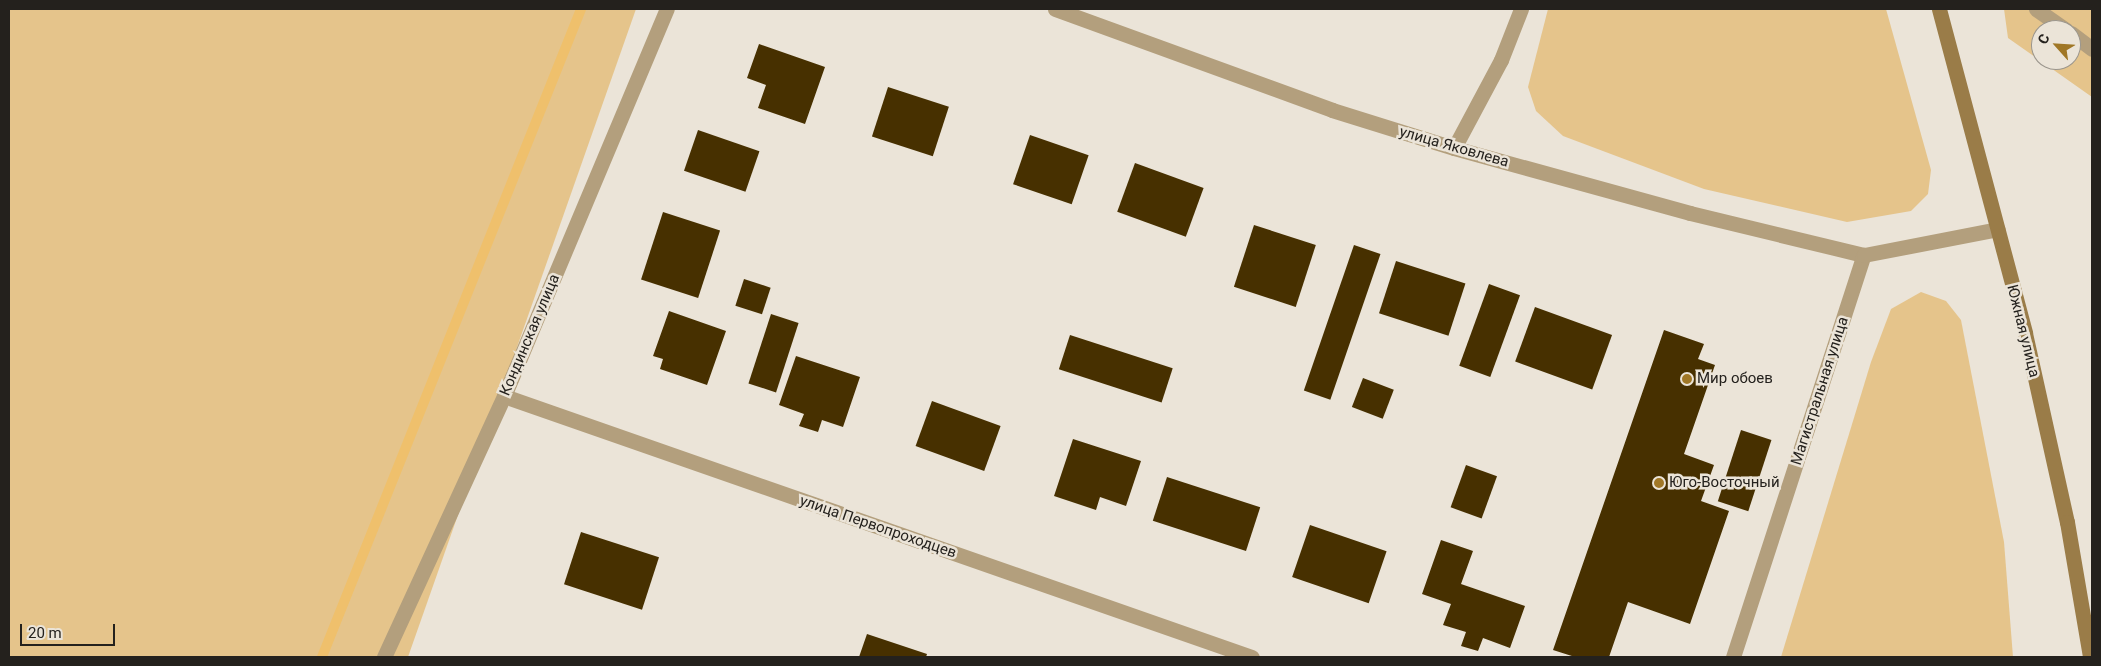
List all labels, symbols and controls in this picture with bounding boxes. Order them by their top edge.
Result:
north arrow [2031,20,2081,70]
text: С [2034,31,2053,46]
street label: улица Яковлева [1397,123,1511,171]
street label: Кондинская улица [496,272,564,398]
street label: Южная улица [2003,283,2043,379]
street label: Магистральная улица [1788,315,1852,467]
place label: Мир обоев [1697,370,1773,388]
marker: Мир обоев [1681,373,1693,385]
place label: Юго-Восточный [1669,474,1780,492]
marker: Юго-Восточный [1653,477,1665,489]
street label: улица Первопроходцев [797,492,959,562]
scale bar [22,614,118,646]
text: 20 m [28,624,62,642]

